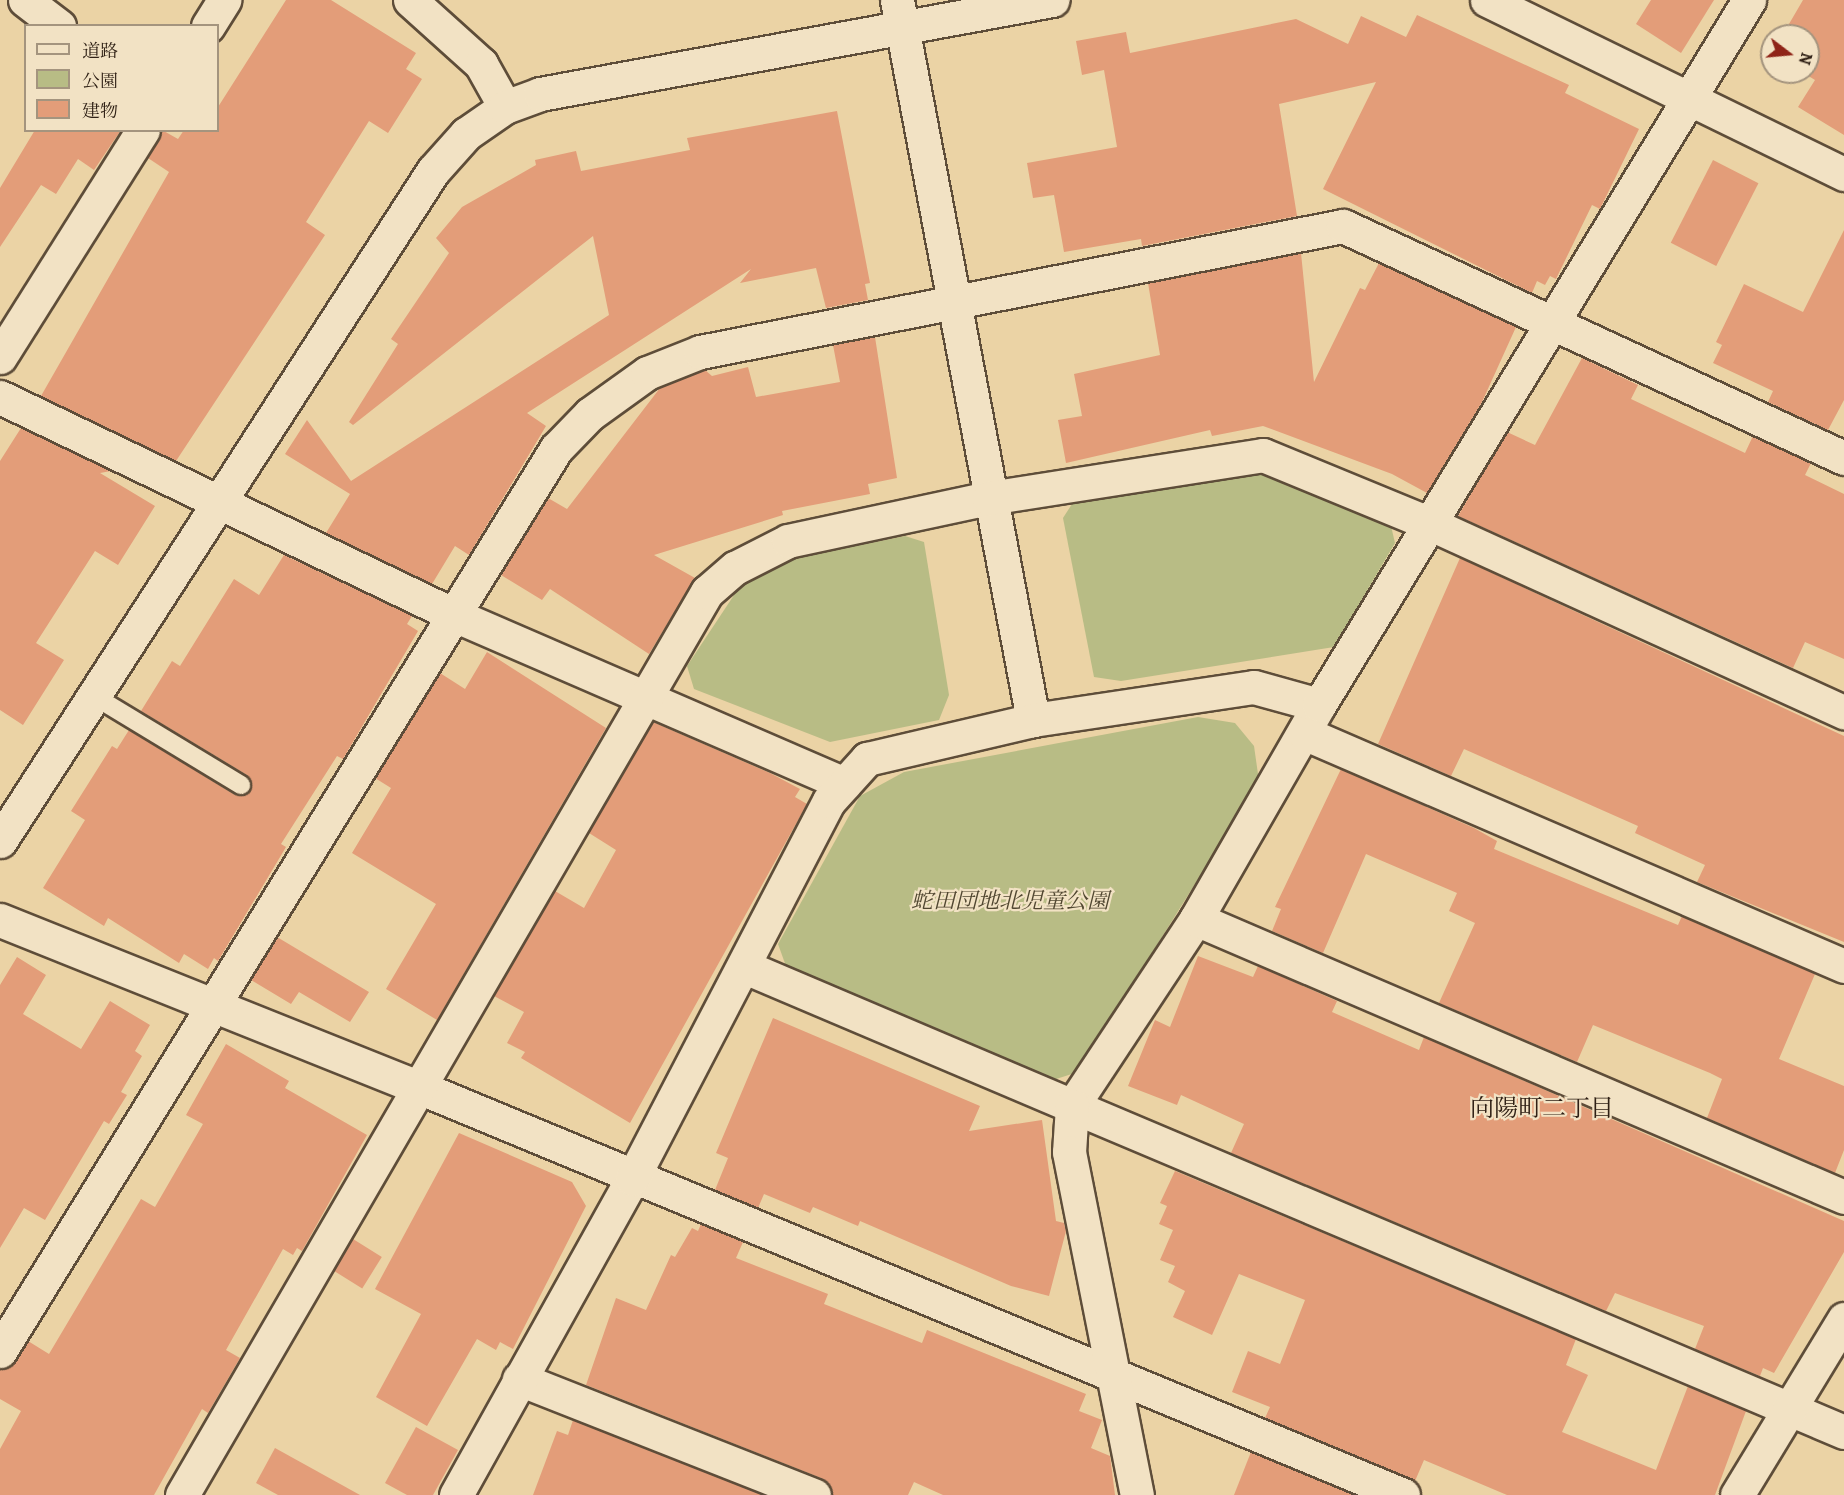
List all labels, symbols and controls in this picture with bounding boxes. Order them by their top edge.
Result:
legend [24,24,219,132]
north arrow [1760,24,1820,84]
text: 道路 [82,39,118,63]
text: N [1793,50,1818,67]
text: 公園 [82,69,118,93]
text: 建物 [82,99,118,123]
park label: 蛇田団地北児童公園 [911,889,1109,915]
district label: 向陽町二丁目 [1470,1095,1614,1123]

